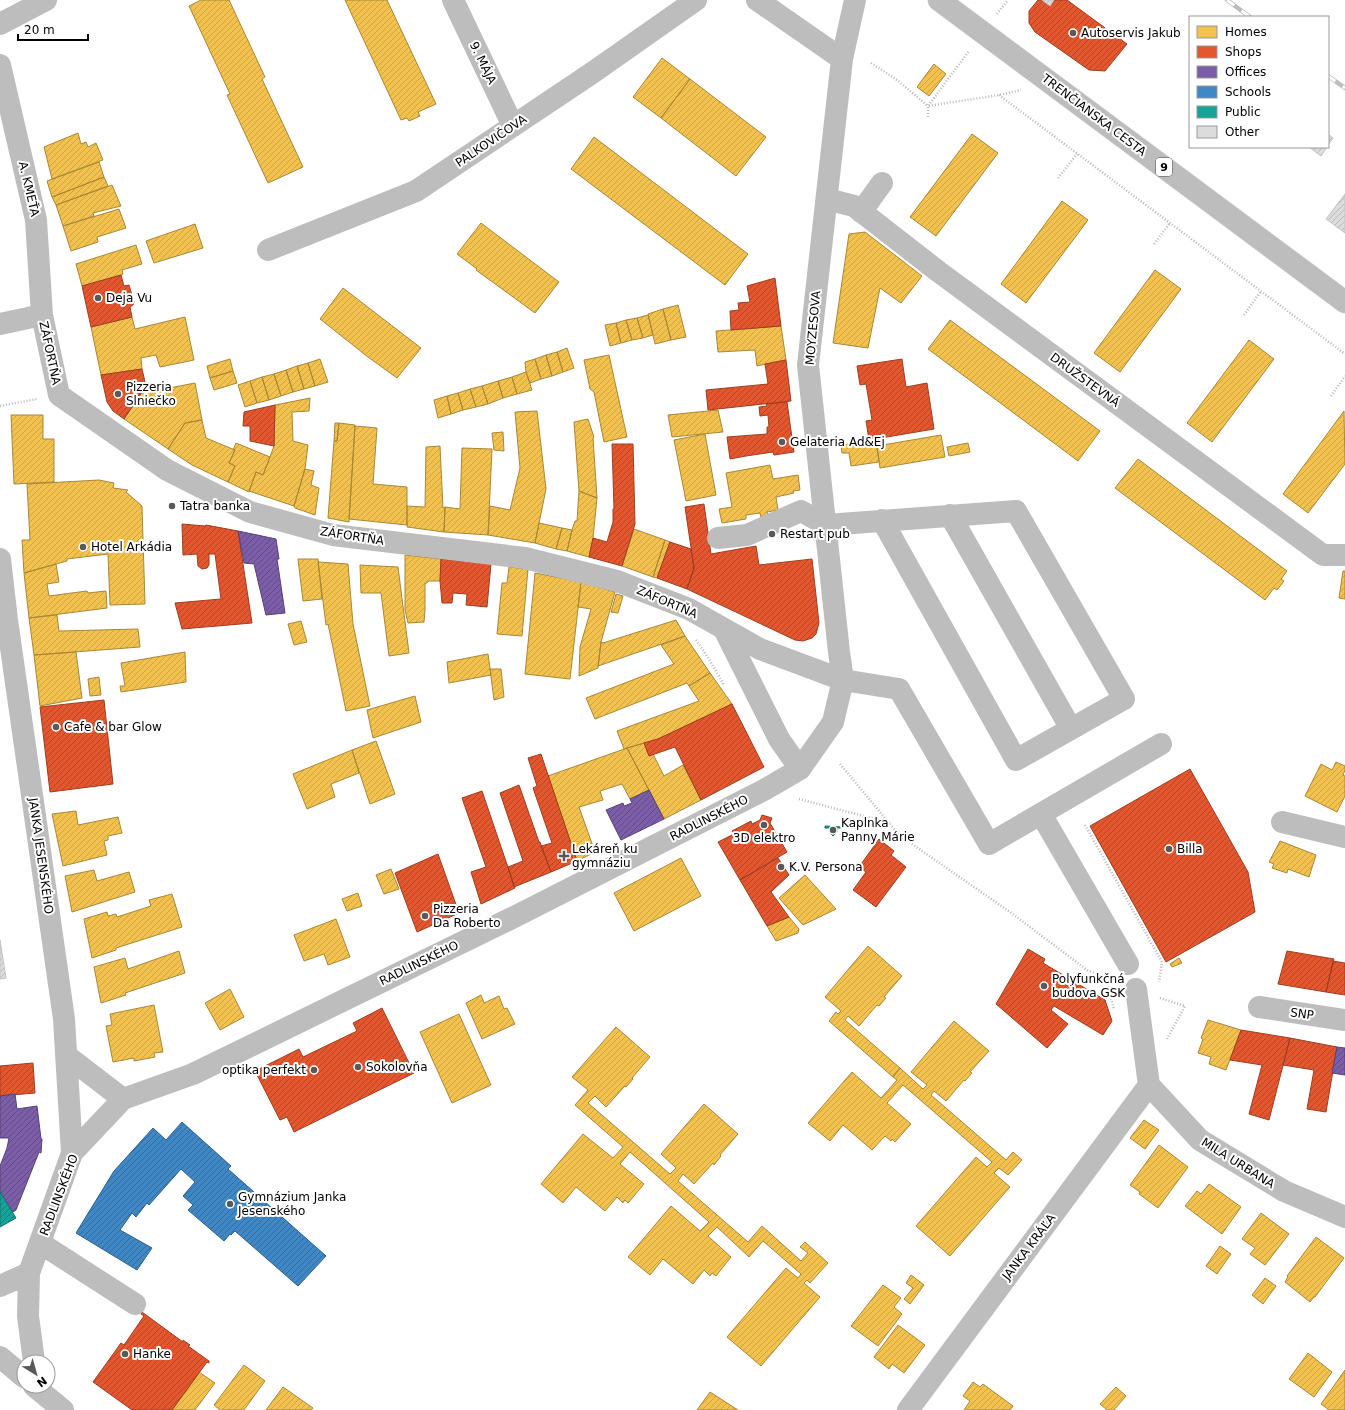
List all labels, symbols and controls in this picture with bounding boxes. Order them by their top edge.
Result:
scale bar [18,16,88,42]
legend [1189,16,1329,148]
text: 20 m [24,23,55,37]
text: Homes [1225,25,1267,39]
place label: Autoservis Jakub [1081,26,1181,40]
marker: Autoservis Jakub [1068,28,1078,38]
street label: 9. MÁJA [467,39,500,87]
text: Shops [1225,45,1261,59]
text: Offices [1225,65,1266,79]
street label: TRENČIANSKA CESTA [1038,70,1150,159]
text: Schools [1225,85,1271,99]
text: Public [1225,105,1261,119]
street label: PALKOVIČOVA [452,111,530,170]
text: Other [1225,125,1259,139]
road number: 9 [1156,158,1172,176]
street label: A. KMEŤA [16,160,43,219]
street label: MOYZESOVA [803,289,823,366]
place label: Deja Vu [106,291,152,305]
marker: Deja Vu [93,293,103,303]
street label: ZÁFORTŇA [36,320,65,387]
street label: DRUŽSTEVNÁ [1048,349,1124,410]
place label: Pizzeria Slniečko [126,380,176,408]
marker: Pizzeria Slniečko [113,389,123,399]
place label: Gelateria Ad&Ej [790,435,885,449]
marker: Gelateria Ad&Ej [777,437,787,447]
place label: Tatra banka [179,499,250,513]
marker: Tatra banka [167,501,177,511]
street label: ZÁFORTŇA [319,523,386,548]
place label: Restart pub [780,527,850,541]
marker: Restart pub [767,529,777,539]
place label: Hotel Arkádia [91,540,172,554]
marker: Hotel Arkádia [78,542,88,552]
street label: ZÁFORTŇA [634,582,701,621]
place label: Cafe & bar Glow [64,720,162,734]
marker: Cafe & bar Glow [51,722,61,732]
street label: RADLINSKÉHO [667,791,751,844]
street label: JANKA JESENSKÉHO [26,796,57,915]
place label: Kaplnka Panny Márie [841,816,915,844]
marker: 3D elektro [759,820,769,830]
marker: Kaplnka Panny Márie [828,825,838,835]
place label: 3D elektro [733,831,795,845]
place label: Lekáreň ku gymnáziu [572,842,638,870]
place label: Billa [1177,842,1203,856]
marker: Billa [1164,844,1174,854]
marker: Lekáreň ku gymnáziu [559,851,569,861]
place label: K.V. Persona [789,860,863,874]
marker: K.V. Persona [776,862,786,872]
place label: Pizzeria Da Roberto [433,902,501,930]
marker: Pizzeria Da Roberto [420,911,430,921]
street label: RADLINSKÉHO [377,937,461,988]
place label: Polyfunkčná budova GSK [1052,972,1126,1000]
marker: Polyfunkčná budova GSK [1039,981,1049,991]
street label: SNP [1289,1005,1315,1023]
place label: Sokolovňa [366,1060,428,1074]
marker: Sokolovňa [353,1062,363,1072]
place label: optika perfekt [222,1063,306,1077]
marker: optika perfekt [309,1065,319,1075]
street label: MILA URBANA [1199,1135,1278,1192]
street label: RADLINSKÉHO [36,1152,81,1238]
place label: Gymnázium Janka Jesenského [237,1190,346,1218]
marker: Gymnázium Janka Jesenského [225,1199,235,1209]
street label: JANKA KRÁĽA [998,1210,1059,1284]
place label: Hanke [133,1347,171,1361]
marker: Hanke [120,1349,130,1359]
north arrow [16,1354,56,1394]
text: N [34,1374,49,1390]

